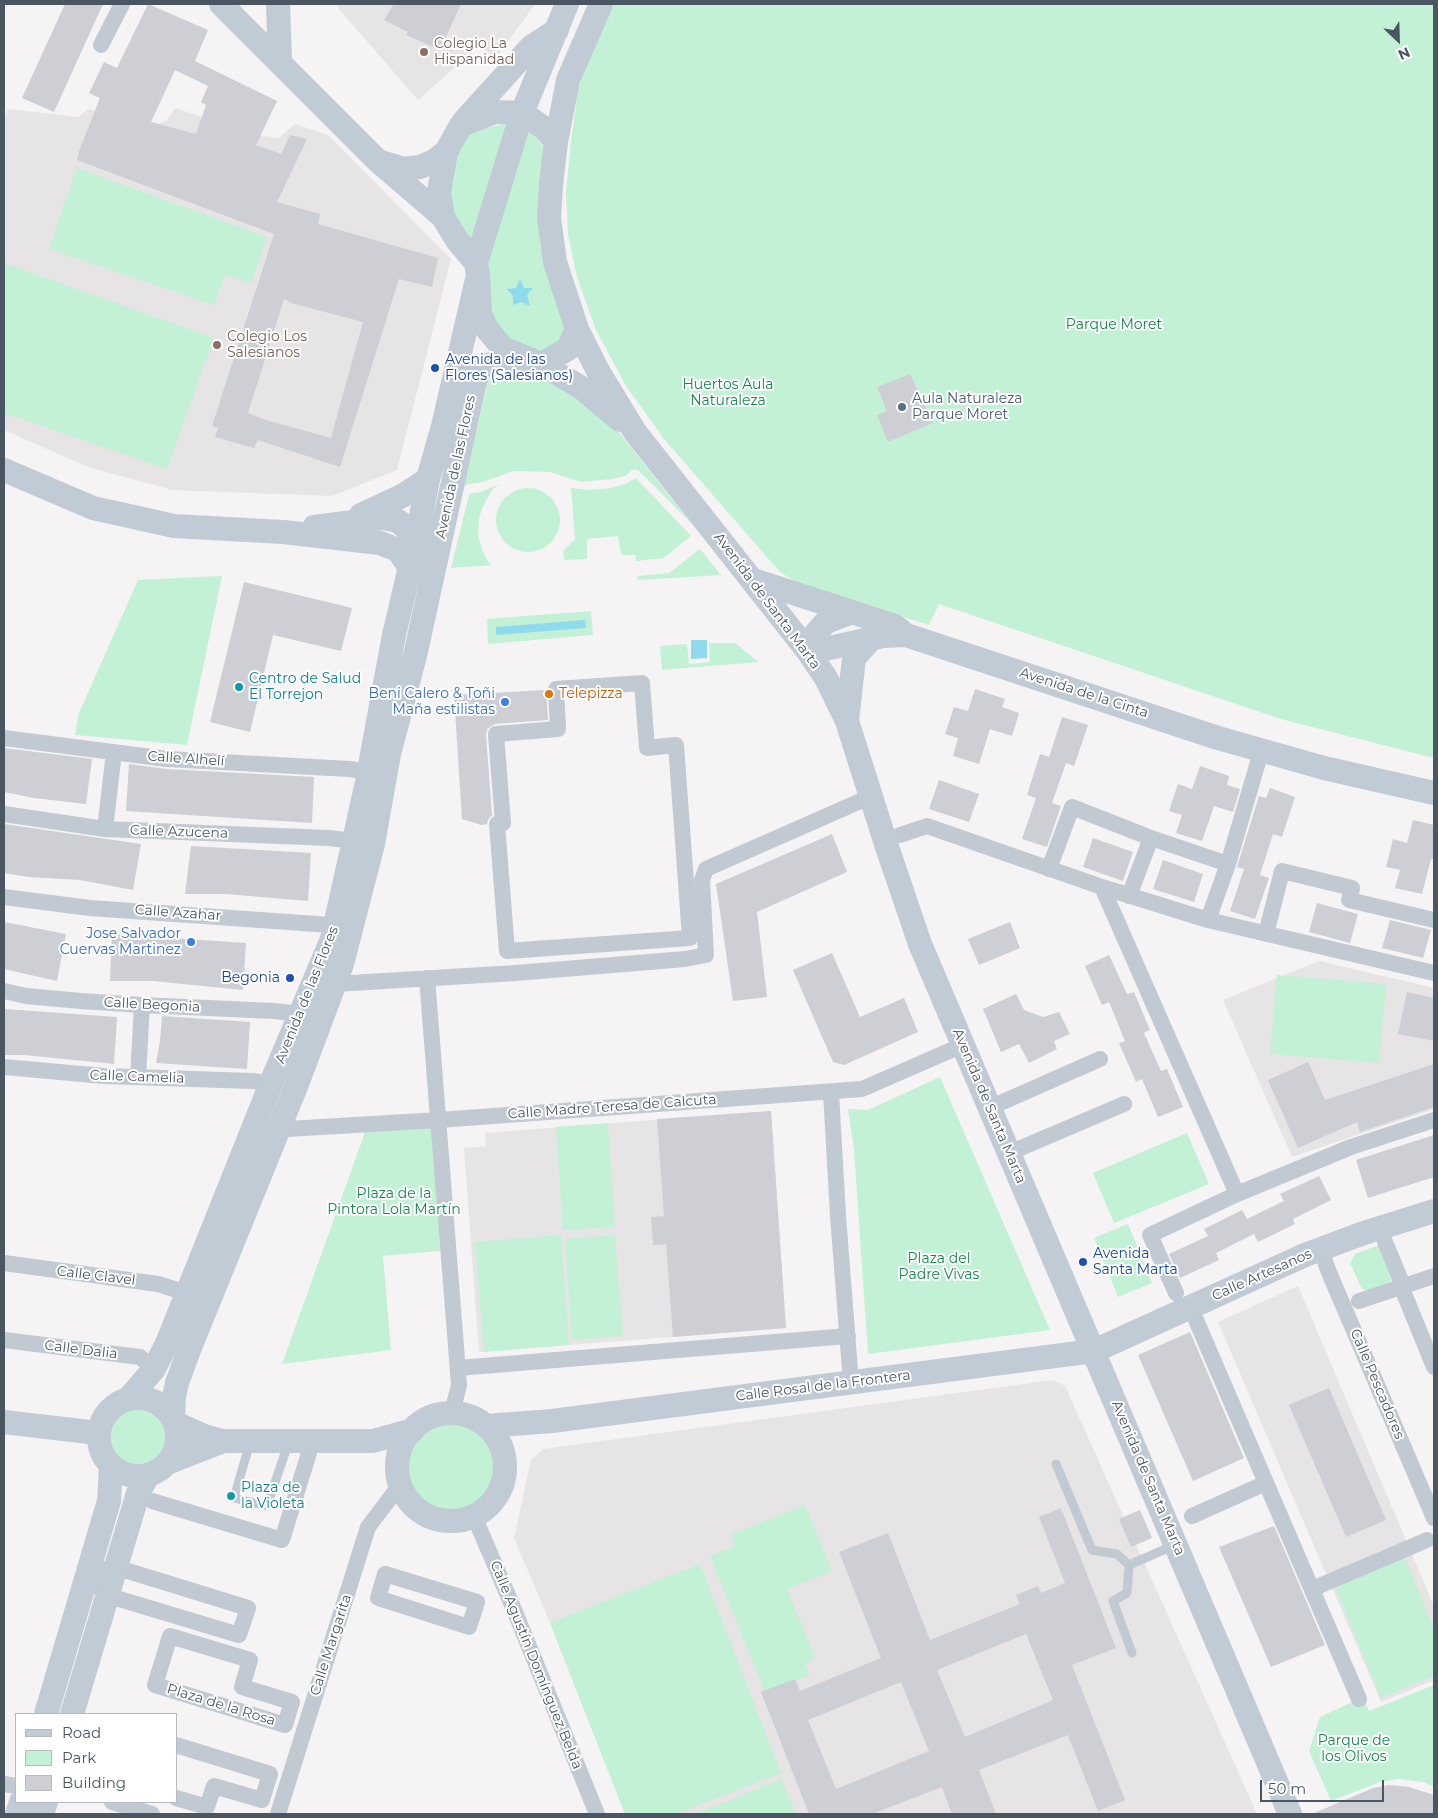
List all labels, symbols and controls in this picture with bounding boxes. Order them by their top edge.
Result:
north arrow [1373,15,1423,65]
place label: Colegio La Hispanidad [434,36,514,68]
text: N [1395,43,1413,64]
marker: Colegio La Hispanidad [418,46,430,58]
park label: Parque Moret [1066,317,1162,333]
place label: Colegio Los Salesianos [227,329,307,362]
marker: Colegio Los Salesianos [211,339,223,351]
place label: Avenida de las Flores (Salesianos) [445,352,573,384]
marker: Avenida de las Flores (Salesianos) [429,362,441,374]
park label: Huertos Aula Naturaleza [682,377,774,410]
place label: Aula Naturaleza Parque Moret [912,391,1023,424]
street label: Avenida de las Flores [433,394,479,540]
marker: Aula Naturaleza Parque Moret [896,401,908,413]
street label: Avenida de Santa Marta [710,529,824,673]
street label: Avenida de la Cinta [1018,664,1150,722]
place label: Centro de Salud El Torrejon [249,671,361,704]
marker: Centro de Salud El Torrejon [233,681,245,693]
place label: Beni Calero & Toñi Maña estilistas [369,686,495,719]
place label: Telepizza [559,686,623,702]
marker: Telepizza [543,688,555,700]
marker: Beni Calero & Toñi Maña estilistas [499,696,511,708]
street label: Calle Alhelí [147,748,225,770]
street label: Calle Azucena [130,822,228,842]
street label: Calle Azahar [134,902,222,924]
street label: Avenida de las Flores [272,924,342,1066]
place label: Jose Salvador Cuervas Martinez [60,926,181,959]
marker: Jose Salvador Cuervas Martinez [185,936,197,948]
place label: Begonia [221,970,280,986]
marker: Begonia [284,972,296,984]
street label: Calle Begonia [103,994,201,1016]
street label: Avenida de Santa Marta [949,1026,1029,1186]
street label: Calle Camelia [89,1067,185,1087]
street label: Calle Madre Teresa de Calcuta [507,1091,717,1123]
park label: Plaza de la Pintora Lola Martín [327,1186,461,1218]
street label: Calle Artesanos [1209,1245,1315,1305]
place label: Avenida Santa Marta [1093,1246,1178,1278]
park label: Plaza del Padre Vivas [899,1251,979,1284]
marker: Avenida Santa Marta [1077,1256,1089,1268]
street label: Calle Clavel [56,1263,136,1289]
street label: Calle Pescadores [1346,1326,1408,1442]
street label: Calle Dalia [44,1337,118,1363]
street label: Calle Rosal de la Frontera [735,1367,911,1405]
street label: Avenida de Santa Marta [1108,1398,1188,1558]
place label: Plaza de la Violeta [241,1480,305,1512]
marker: Plaza de la Violeta [225,1490,237,1502]
street label: Calle Agustín Domínguez Belda [486,1558,586,1772]
street label: Calle Margarita [307,1592,355,1698]
street label: Plaza de la Rosa [165,1681,277,1729]
legend [15,1713,178,1803]
text: Road [62,1723,101,1742]
park label: Parque de los Olivos [1318,1733,1390,1765]
text: Park [62,1748,96,1767]
scale bar [1263,1770,1387,1802]
text: Building [62,1773,126,1792]
text: 50 m [1268,1779,1306,1798]

